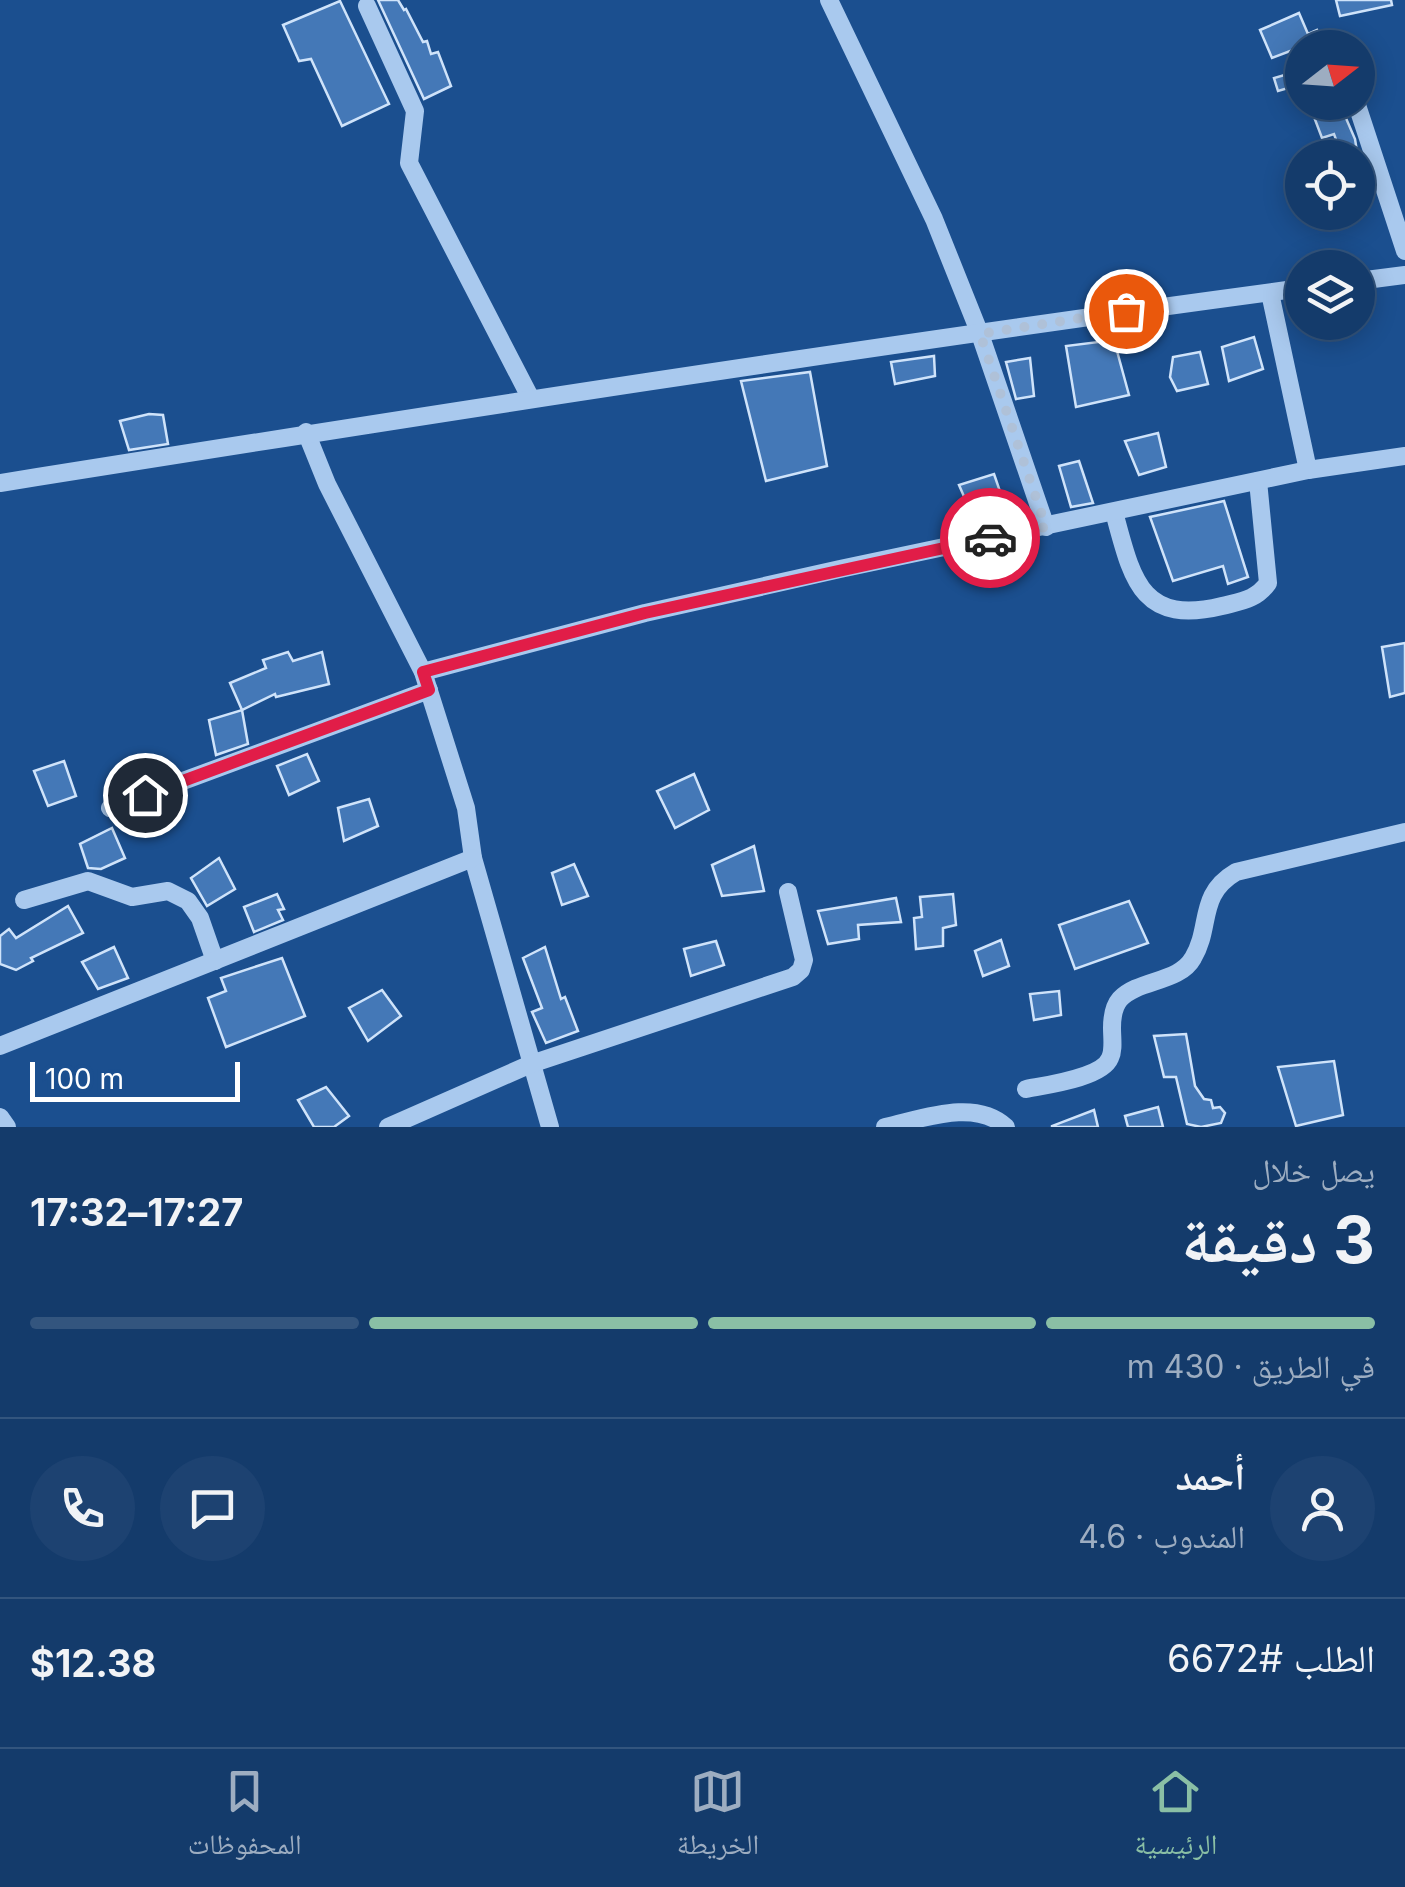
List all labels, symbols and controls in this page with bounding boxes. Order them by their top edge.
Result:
north arrow [1285,30,1375,120]
map controls [1285,30,1375,340]
button: locate [1285,140,1375,230]
button: layers [1285,250,1375,340]
pin [1084,269,1169,354]
icon: bag [1099,284,1154,339]
courier [940,488,1040,588]
icon: car [963,511,1018,566]
pin [103,753,188,838]
icon: home [118,768,173,823]
scale bar [30,1057,240,1102]
text: 100 m [45,1062,124,1096]
text: يصل خلال [1252,1151,1375,1190]
text: 17:27–17:32 [30,1189,243,1235]
text: 3 دقيقة [1181,1200,1375,1279]
text: في الطريق · 430 m [1127,1347,1375,1386]
text: أحمد [1175,1453,1245,1499]
button: phone [30,1456,135,1561]
button: chat [160,1456,265,1561]
button: person [1270,1456,1375,1561]
text: المندوب · 4.6 [1078,1517,1245,1556]
text: الطلب #6672 [1167,1635,1375,1681]
text: $12.38 [30,1640,156,1686]
tab: المحفوظات [188,1764,302,1872]
tab: الخريطة [677,1764,759,1872]
tab: الرئيسية [1134,1764,1217,1872]

